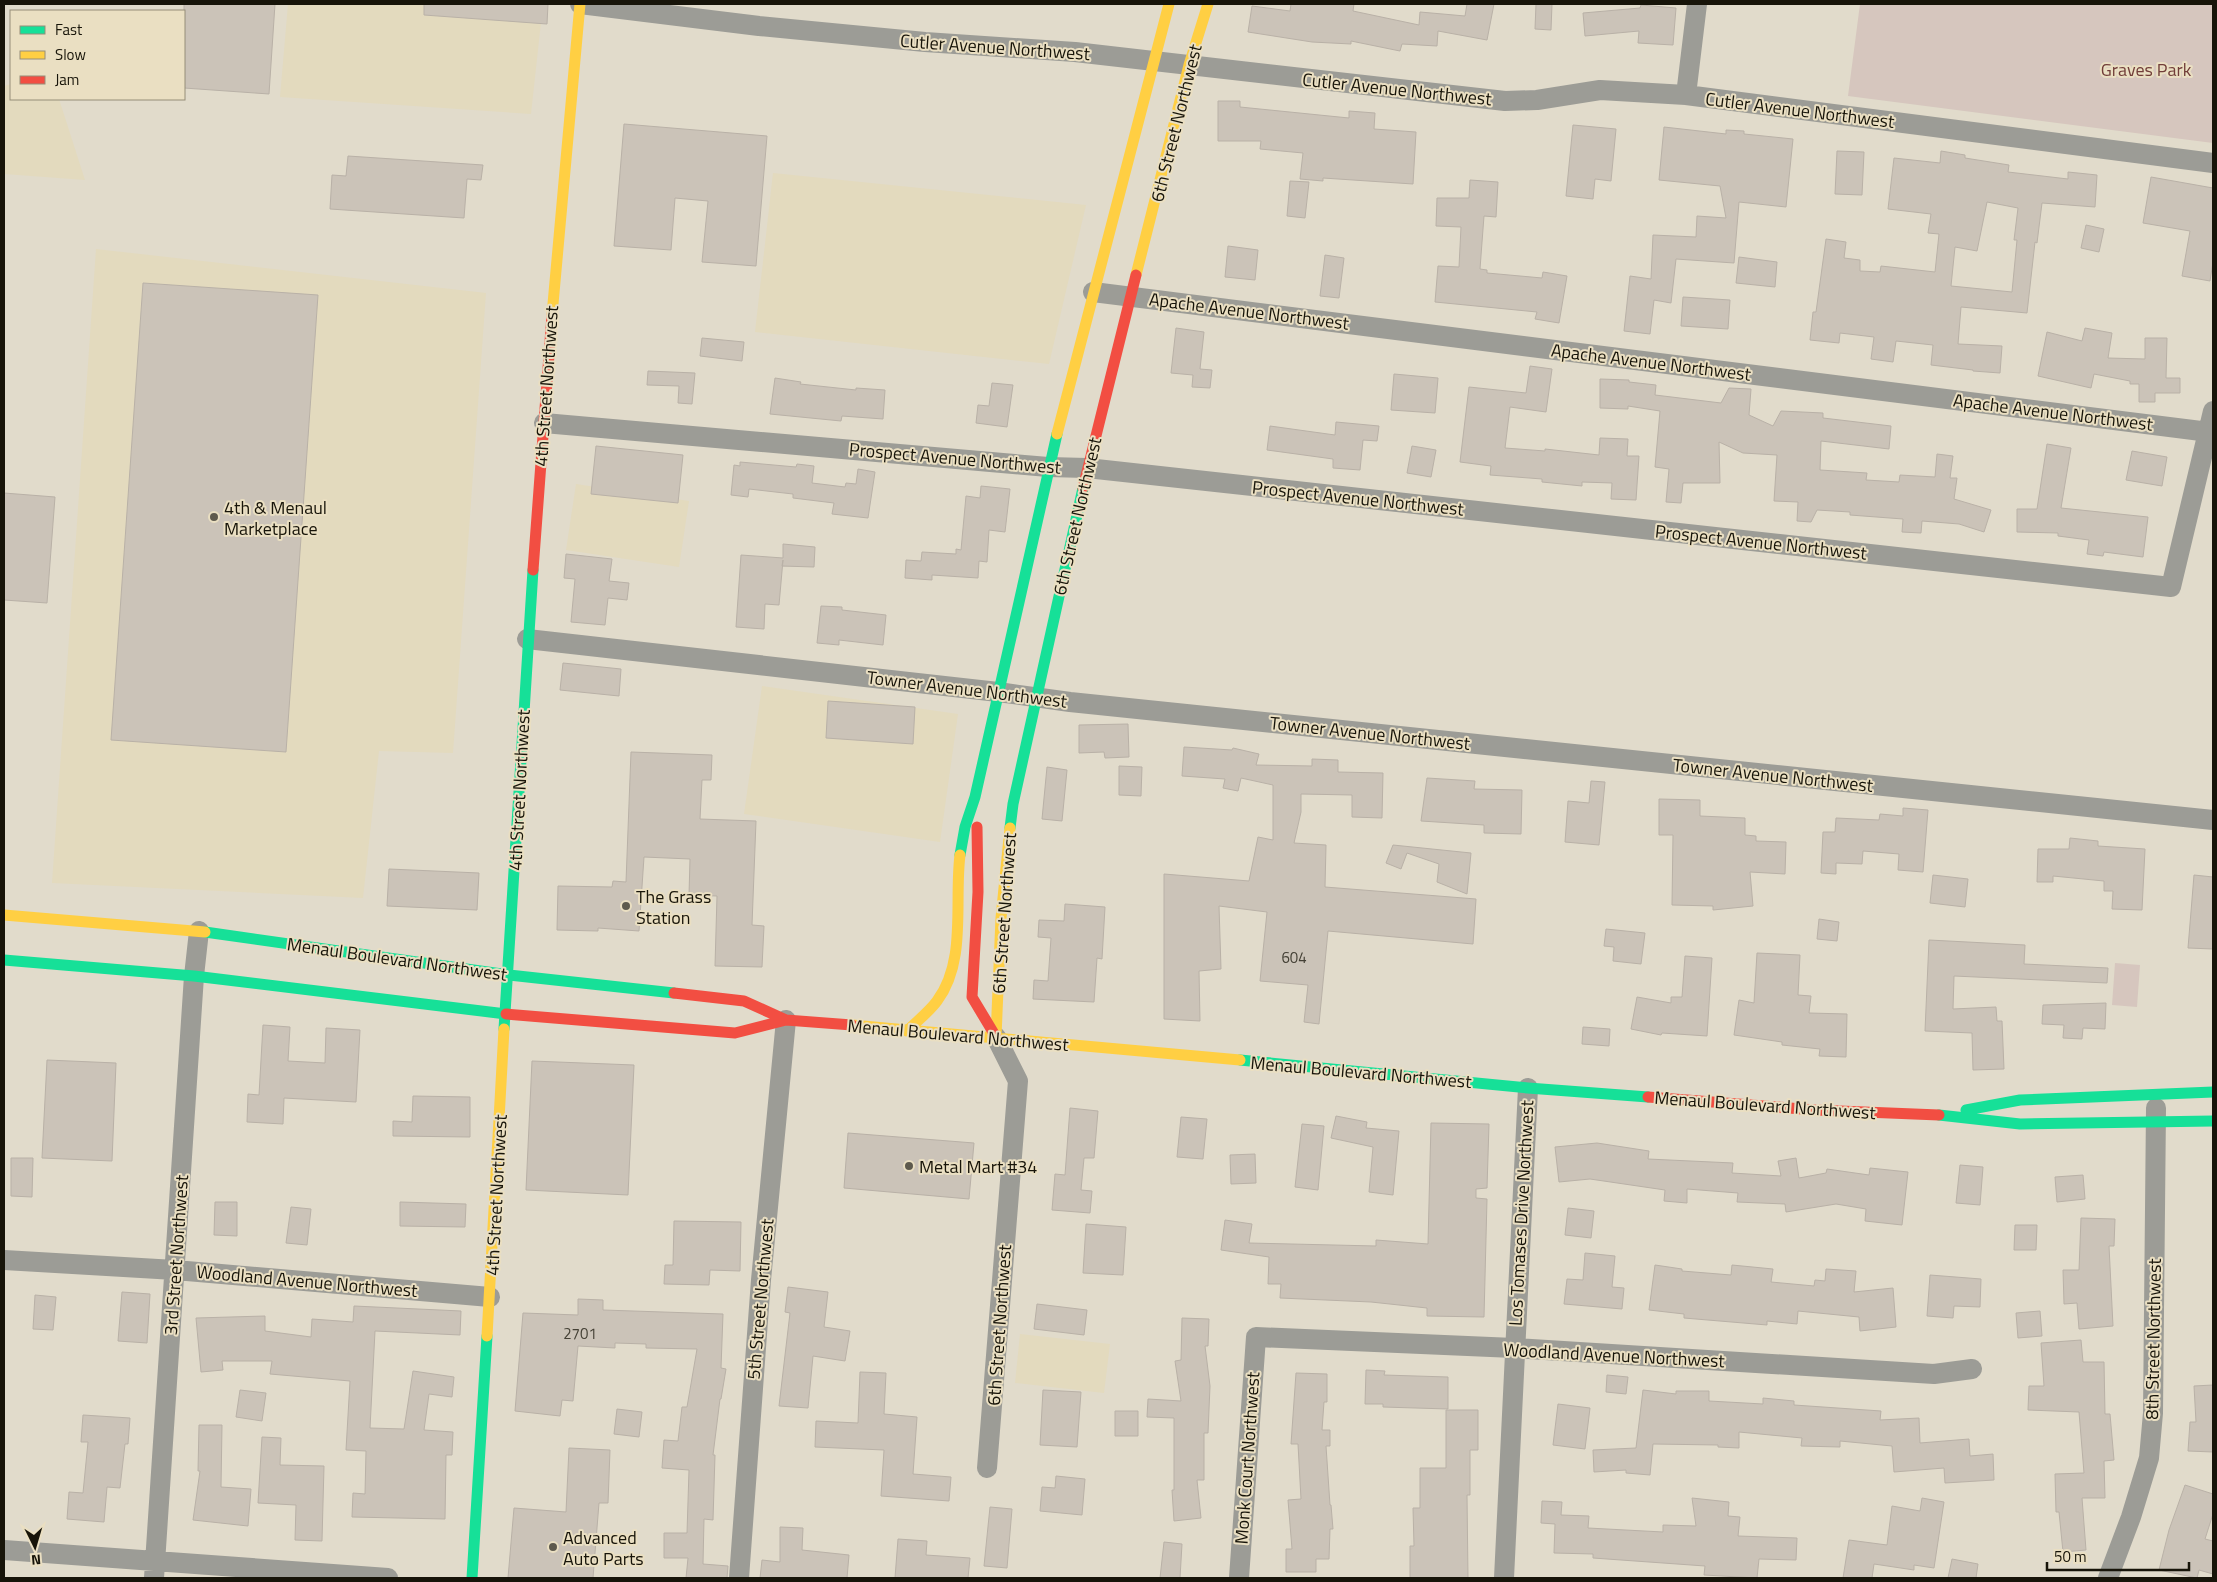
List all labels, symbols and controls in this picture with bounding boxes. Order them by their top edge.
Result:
legend [10,10,185,100]
text: Fast [55,18,83,41]
street label: Cutler Avenue Northwest [899,27,1092,67]
street label: 6th Street Northwest [1143,41,1209,205]
text: Slow [55,43,86,66]
park label: Graves Park [2101,56,2192,83]
street label: Cutler Avenue Northwest [1301,66,1494,112]
text: Jam [55,68,79,91]
street label: Cutler Avenue Northwest [1704,85,1897,135]
street label: Apache Avenue Northwest [1148,285,1351,337]
street label: 4th Street Northwest [527,304,565,467]
street label: Apache Avenue Northwest [1550,336,1753,388]
street label: Apache Avenue Northwest [1952,386,2155,438]
street label: 6th Street Northwest [1046,434,1108,598]
street label: Prospect Avenue Northwest [848,435,1063,481]
street label: Prospect Avenue Northwest [1251,473,1466,523]
place label: 4th & Menaul Marketplace [224,494,327,542]
marker: 4th & Menaul Marketplace [208,511,220,523]
street label: Prospect Avenue Northwest [1654,517,1869,567]
street label: Towner Avenue Northwest [865,663,1069,715]
street label: 4th Street Northwest [501,708,537,871]
street label: Towner Avenue Northwest [1268,709,1472,757]
street label: Towner Avenue Northwest [1671,751,1875,799]
street label: 6th Street Northwest [985,831,1023,994]
place label: The Grass Station [636,883,711,931]
marker: The Grass Station [620,900,632,912]
street label: Menaul Boulevard Northwest [285,930,509,988]
house number: 604 [1281,946,1307,969]
street label: Menaul Boulevard Northwest [846,1012,1070,1058]
street label: Menaul Boulevard Northwest [1249,1049,1473,1095]
street label: Menaul Boulevard Northwest [1653,1084,1877,1126]
street label: Los Tomases Drive Northwest [1502,1099,1540,1327]
street label: 4th Street Northwest [478,1113,514,1276]
place label: Metal Mart #34 [919,1153,1037,1180]
marker: Metal Mart #34 [903,1160,915,1172]
street label: 3rd Street Northwest [157,1173,195,1336]
street label: 5th Street Northwest [740,1217,781,1381]
street label: 6th Street Northwest [980,1243,1018,1406]
street label: 8th Street Northwest [2138,1257,2168,1420]
street label: Woodland Avenue Northwest [195,1258,419,1304]
house number: 2701 [563,1322,597,1345]
street label: Woodland Avenue Northwest [1503,1336,1726,1374]
street label: Monk Court Northwest [1227,1370,1267,1545]
north arrow [10,1522,60,1572]
place label: Advanced Auto Parts [563,1524,644,1572]
scale bar [2047,1540,2190,1572]
marker: Advanced Auto Parts [547,1541,559,1553]
text: 50 m [2054,1545,2087,1568]
text: N [30,1550,42,1571]

